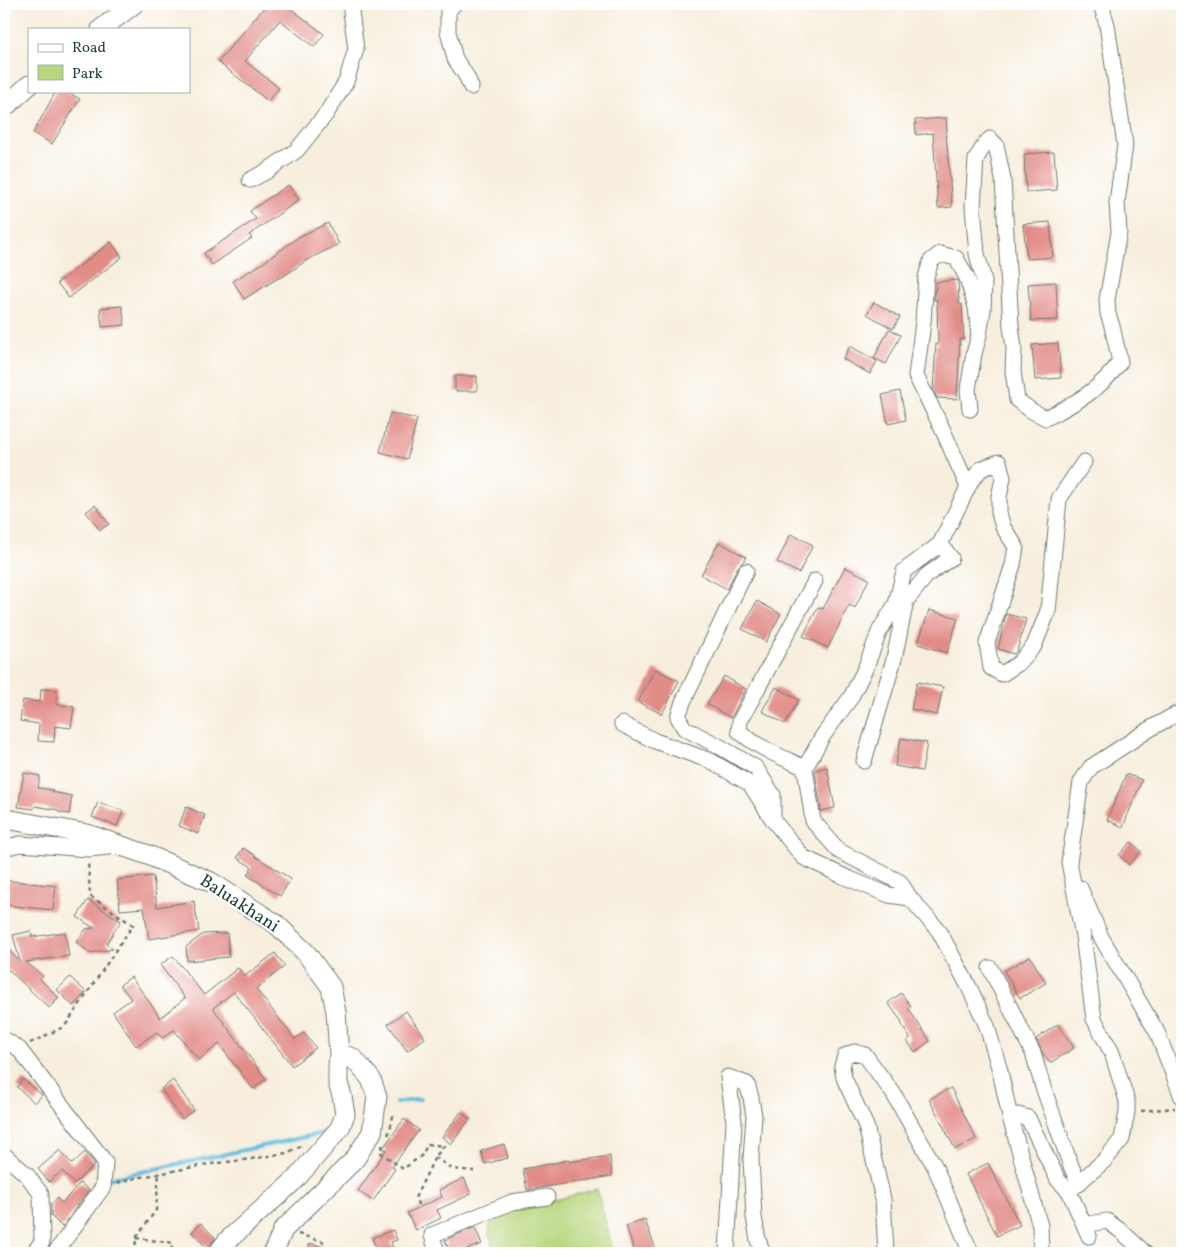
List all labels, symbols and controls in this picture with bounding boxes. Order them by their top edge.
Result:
legend [28,28,190,92]
text: Road [72,38,106,59]
text: Park [72,64,103,85]
street label: Baluakhani [194,869,284,939]

